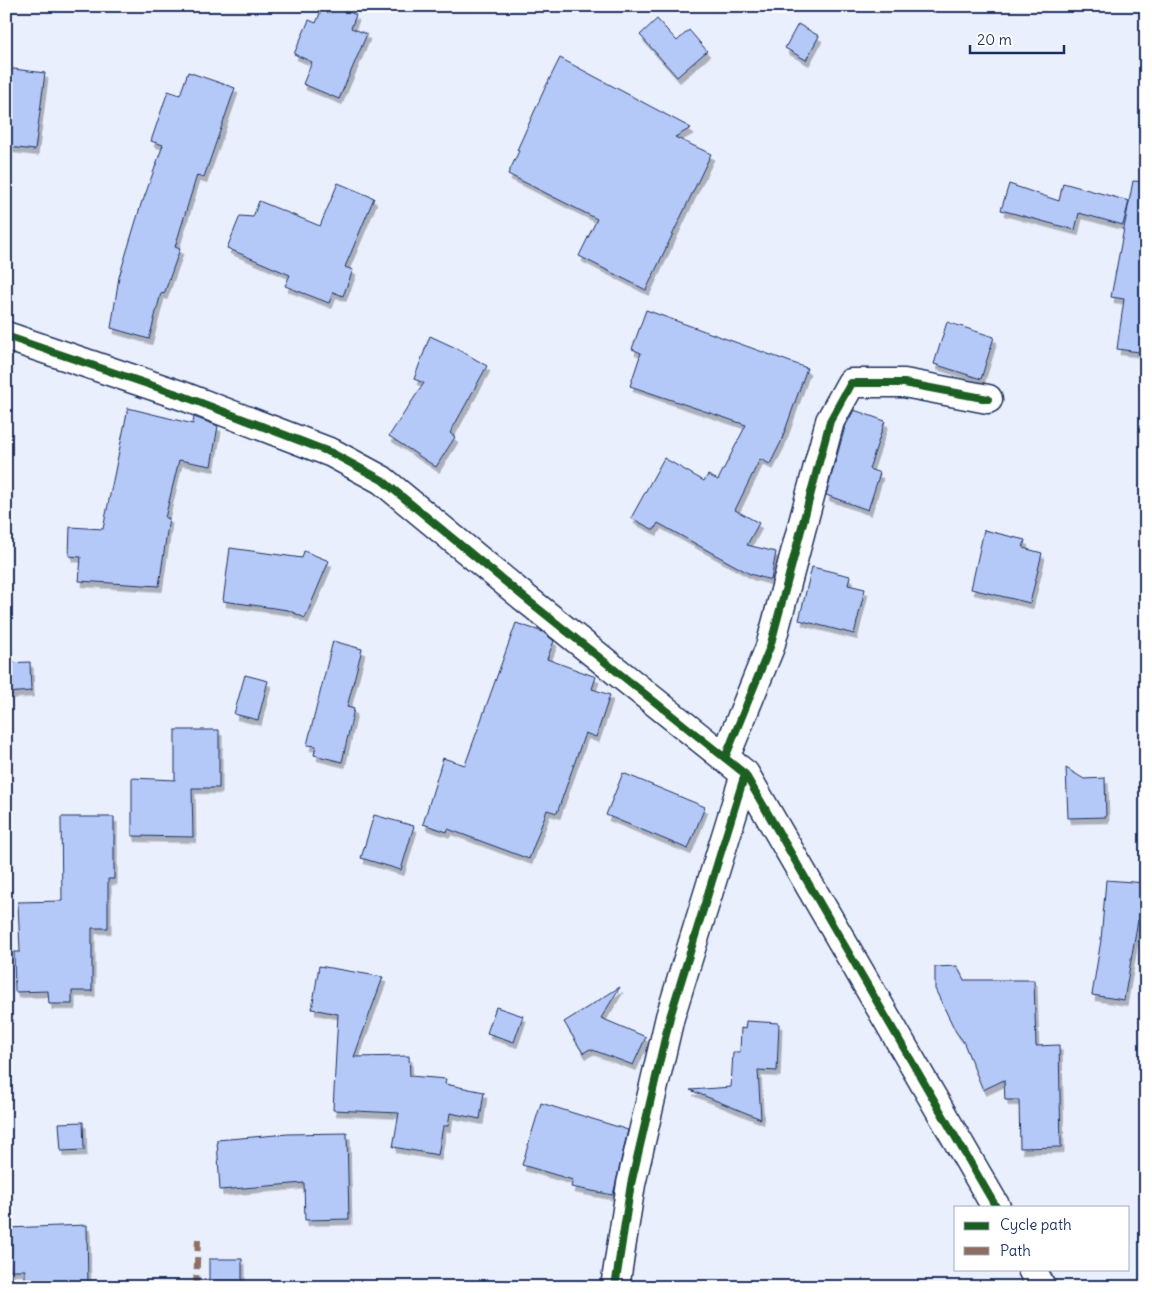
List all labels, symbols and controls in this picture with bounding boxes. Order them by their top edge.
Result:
scale bar [970,22,1063,54]
text: 20 m [977,30,1012,49]
legend [954,1206,1130,1270]
text: Cycle path [1000,1215,1072,1234]
text: Path [1000,1241,1031,1260]

